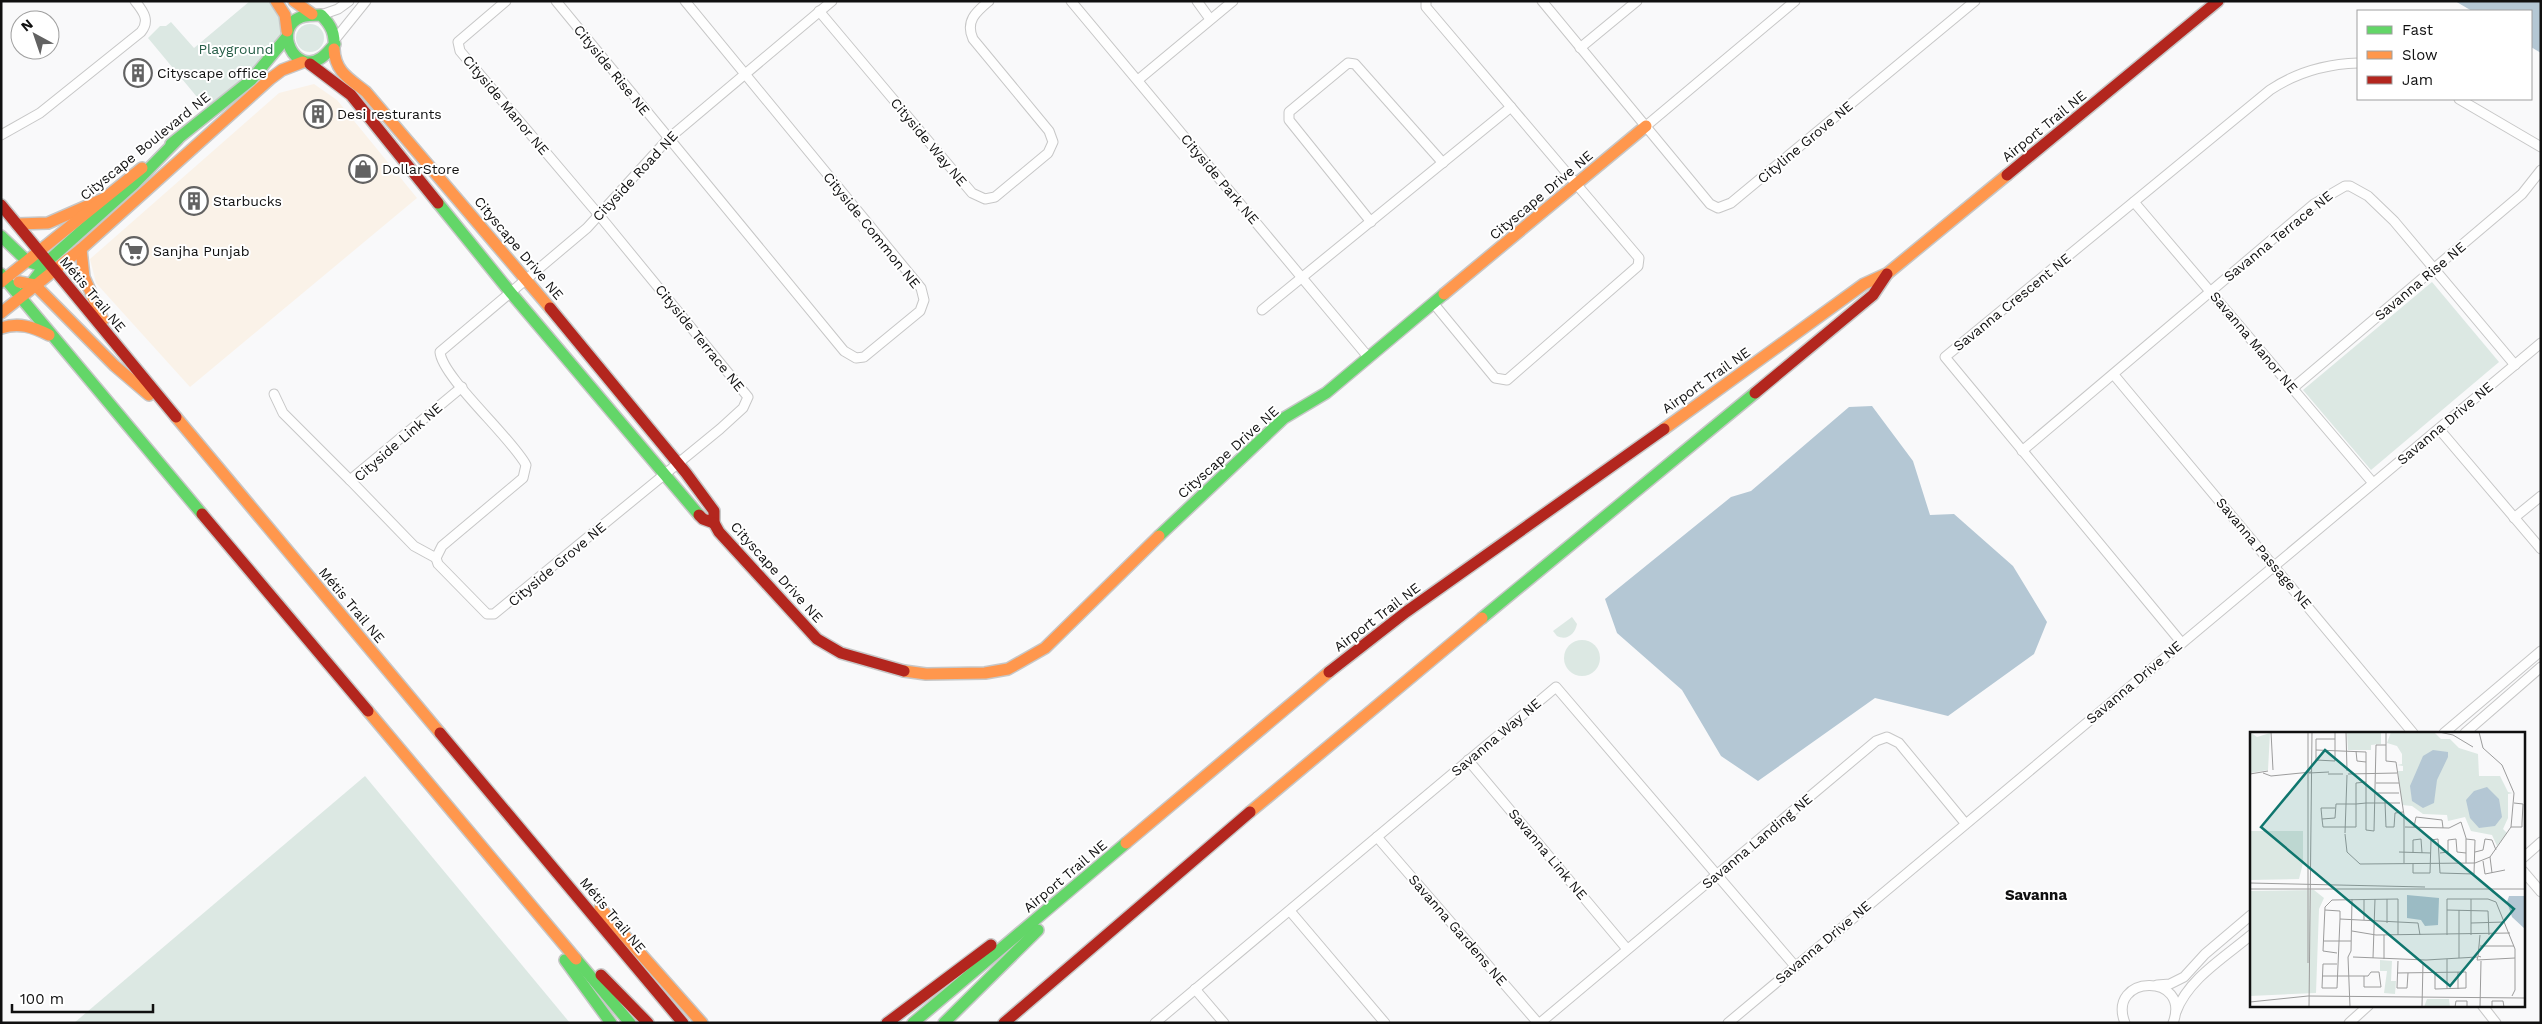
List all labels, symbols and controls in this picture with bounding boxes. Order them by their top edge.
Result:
north arrow [10,10,60,60]
legend [2357,10,2532,100]
text: N [18,16,36,35]
text: Fast [2402,21,2434,39]
street label: Cityside Rise NE [571,22,653,118]
park label: Playground [199,41,273,57]
text: Slow [2402,46,2438,64]
street label: Cityside Manor NE [460,52,552,158]
building icon: Cityscape office [123,58,153,88]
place label: Cityscape office [157,65,267,81]
text: Jam [2402,71,2433,89]
street label: Airport Trail NE [1999,87,2089,165]
street label: Cityscape Boulevard NE [77,89,213,203]
street label: Cityside Way NE [888,95,970,189]
street label: Cityline Grove NE [1754,97,1856,186]
building icon: Desi resturants [303,99,333,129]
place label: Desi resturants [337,106,442,122]
street label: Cityside Road NE [589,128,681,224]
street label: Cityside Park NE [1178,131,1262,227]
street label: Cityscape Drive NE [1486,147,1596,243]
shop icon: DollarStore [348,154,378,184]
place label: DollarStore [382,161,460,177]
street label: Cityside Common NE [820,169,924,291]
building icon: Starbucks [179,186,209,216]
street label: Savanna Terrace NE [2221,187,2336,285]
place label: Starbucks [213,193,282,209]
street label: Cityscape Drive NE [471,193,567,303]
supermarket icon: Sanjha Punjab [119,236,149,266]
street label: Savanna Rise NE [2371,238,2469,324]
place label: Sanjha Punjab [153,243,249,259]
street label: Savanna Crescent NE [1950,250,2074,354]
street label: Métis Trail NE [57,253,129,335]
street label: Cityside Terrace NE [652,281,748,395]
street label: Savanna Manor NE [2207,288,2301,396]
street label: Airport Trail NE [1659,344,1753,416]
street label: Savanna Drive NE [2394,378,2496,468]
street label: Cityside Link NE [351,399,445,485]
street label: Cityscape Drive NE [1174,403,1282,501]
street label: Savanna Passage NE [2213,494,2315,612]
street label: Cityscape Drive NE [728,518,826,626]
street label: Cityside Grove NE [505,519,609,609]
street label: Métis Trail NE [316,564,388,646]
street label: Airport Trail NE [1331,579,1423,655]
street label: Savanna Drive NE [2083,637,2185,727]
street label: Savanna Way NE [1448,695,1544,779]
inset map [2250,732,2524,1006]
street label: Savanna Landing NE [1699,790,1815,892]
street label: Savanna Link NE [1505,805,1591,903]
street label: Airport Trail NE [1020,836,1110,916]
street label: Savanna Gardens NE [1405,871,1511,989]
street label: Métis Trail NE [577,874,649,956]
district label: Savanna [2005,886,2067,904]
street label: Savanna Drive NE [1772,897,1874,987]
scale bar [12,982,154,1014]
text: 100 m [20,990,64,1008]

